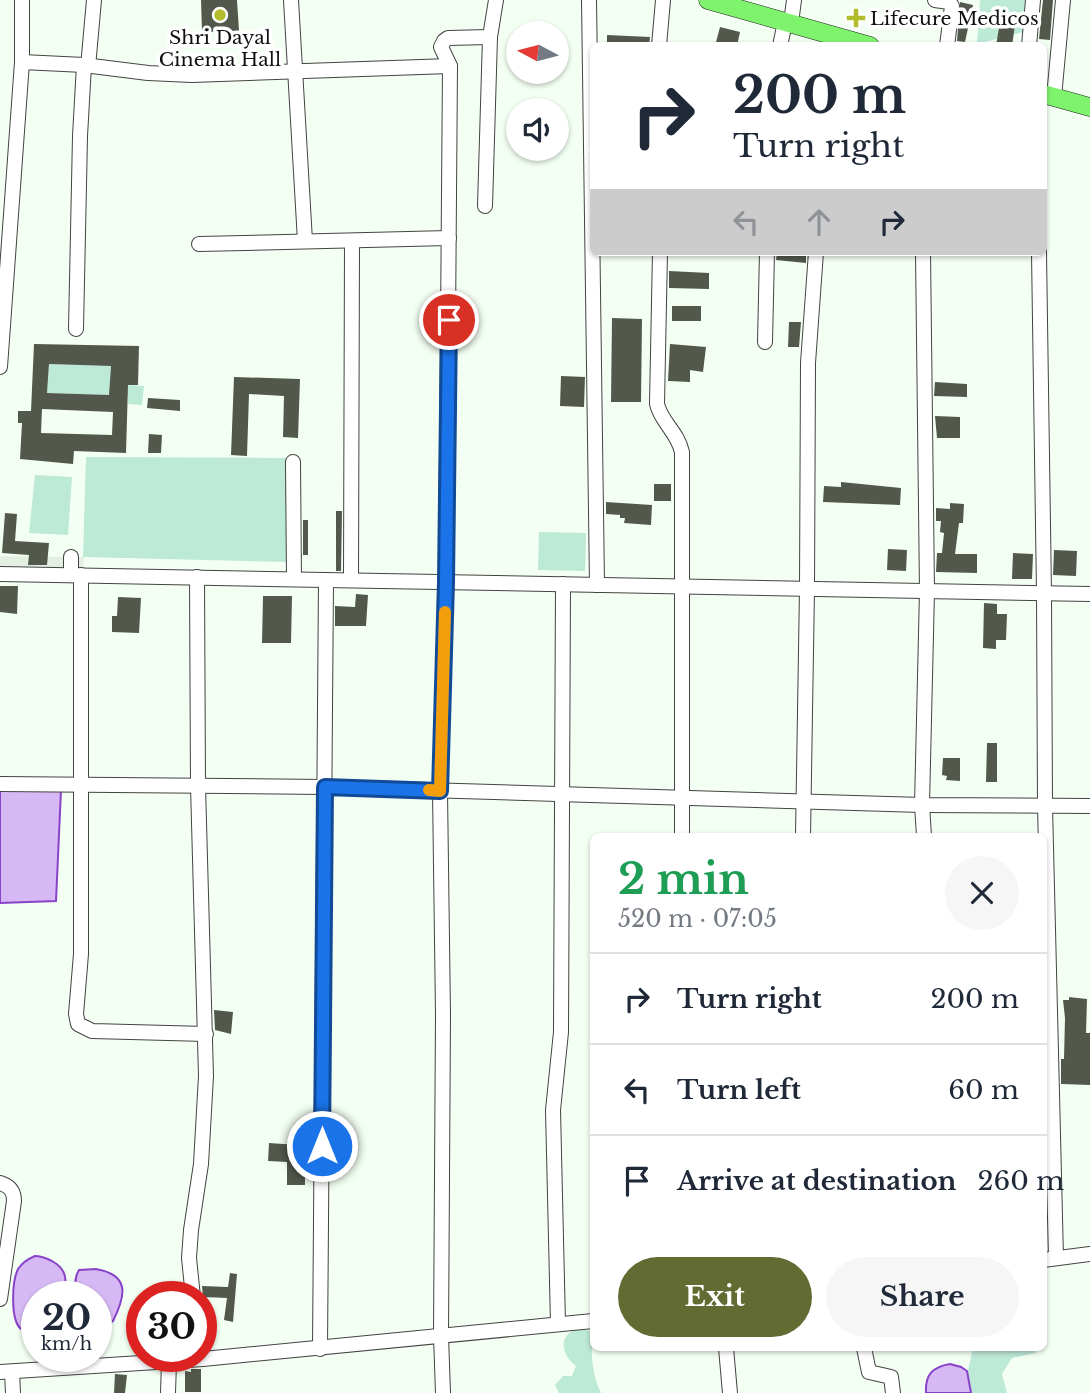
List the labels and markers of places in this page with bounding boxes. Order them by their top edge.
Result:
marker: Shri Dayal Cinema Hall [212,7,228,23]
place label: Lifecure Medicos [870,7,1039,30]
marker: Lifecure Medicos [848,10,864,26]
place label: Shri Dayal Cinema Hall [159,26,281,71]
pin [419,290,479,350]

